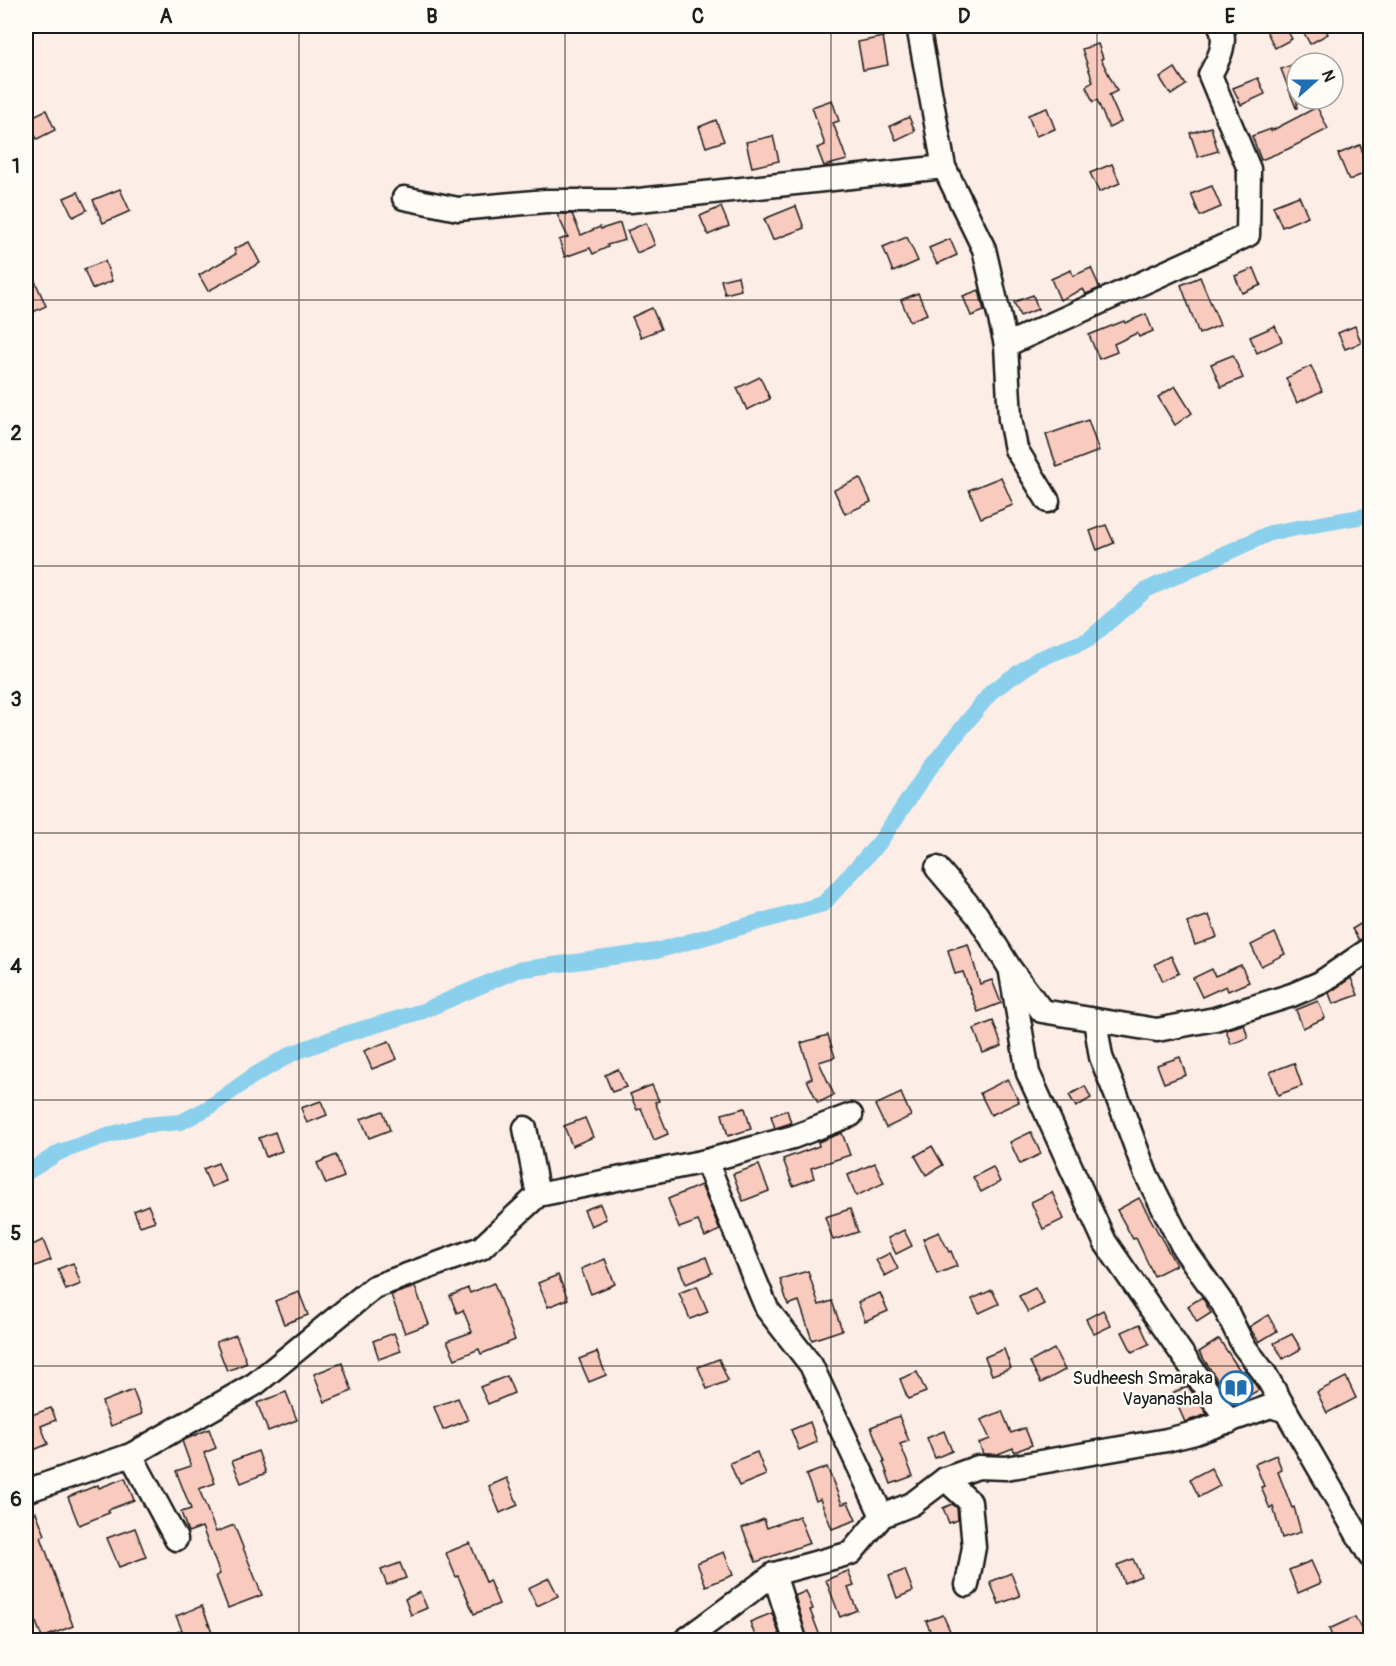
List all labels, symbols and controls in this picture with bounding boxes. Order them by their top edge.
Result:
text: A [160,4,173,29]
text: B [426,4,438,29]
text: C [692,4,704,29]
text: D [958,4,971,29]
text: E [1225,4,1236,29]
north arrow [1285,51,1345,111]
text: N [1317,67,1339,85]
text: 1 [12,154,20,179]
text: 2 [10,421,22,446]
text: 3 [10,687,22,712]
text: 4 [10,954,22,979]
text: 5 [11,1221,22,1246]
place label: Sudheesh Smaraka Vayanashala [1073,1367,1213,1411]
library icon: Sudheesh Smaraka Vayanashala [1218,1370,1254,1406]
text: 6 [10,1487,22,1512]

